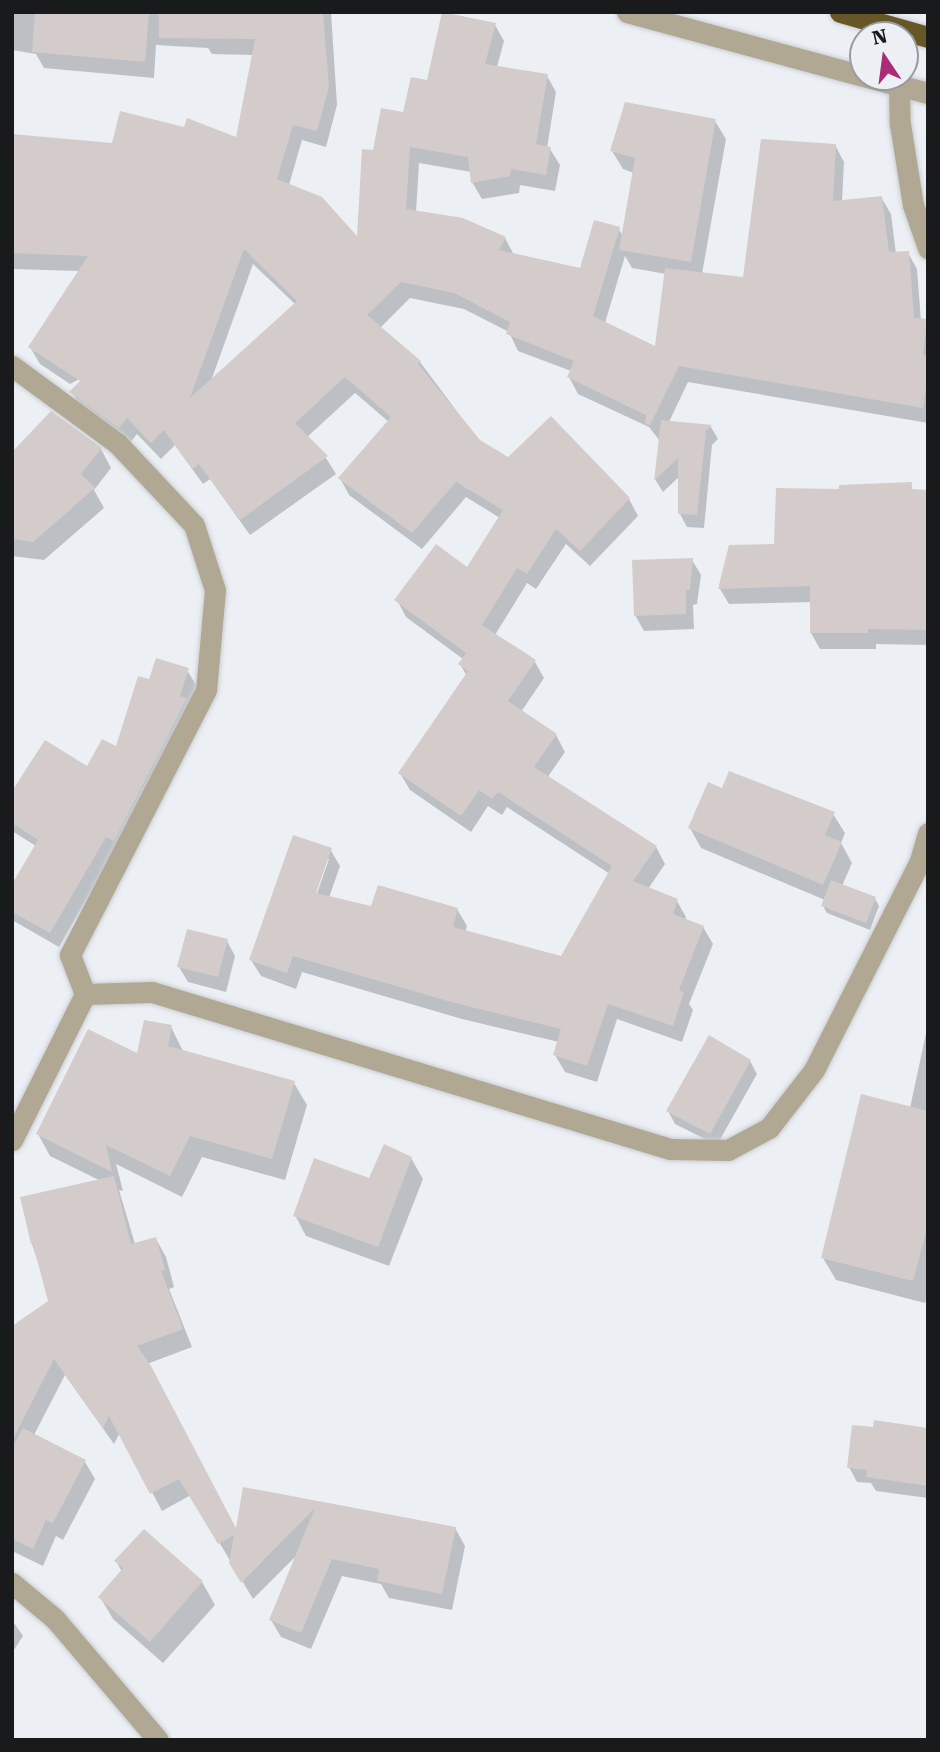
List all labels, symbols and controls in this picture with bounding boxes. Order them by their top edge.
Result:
north arrow [849,21,919,91]
text: N [870,24,889,50]

